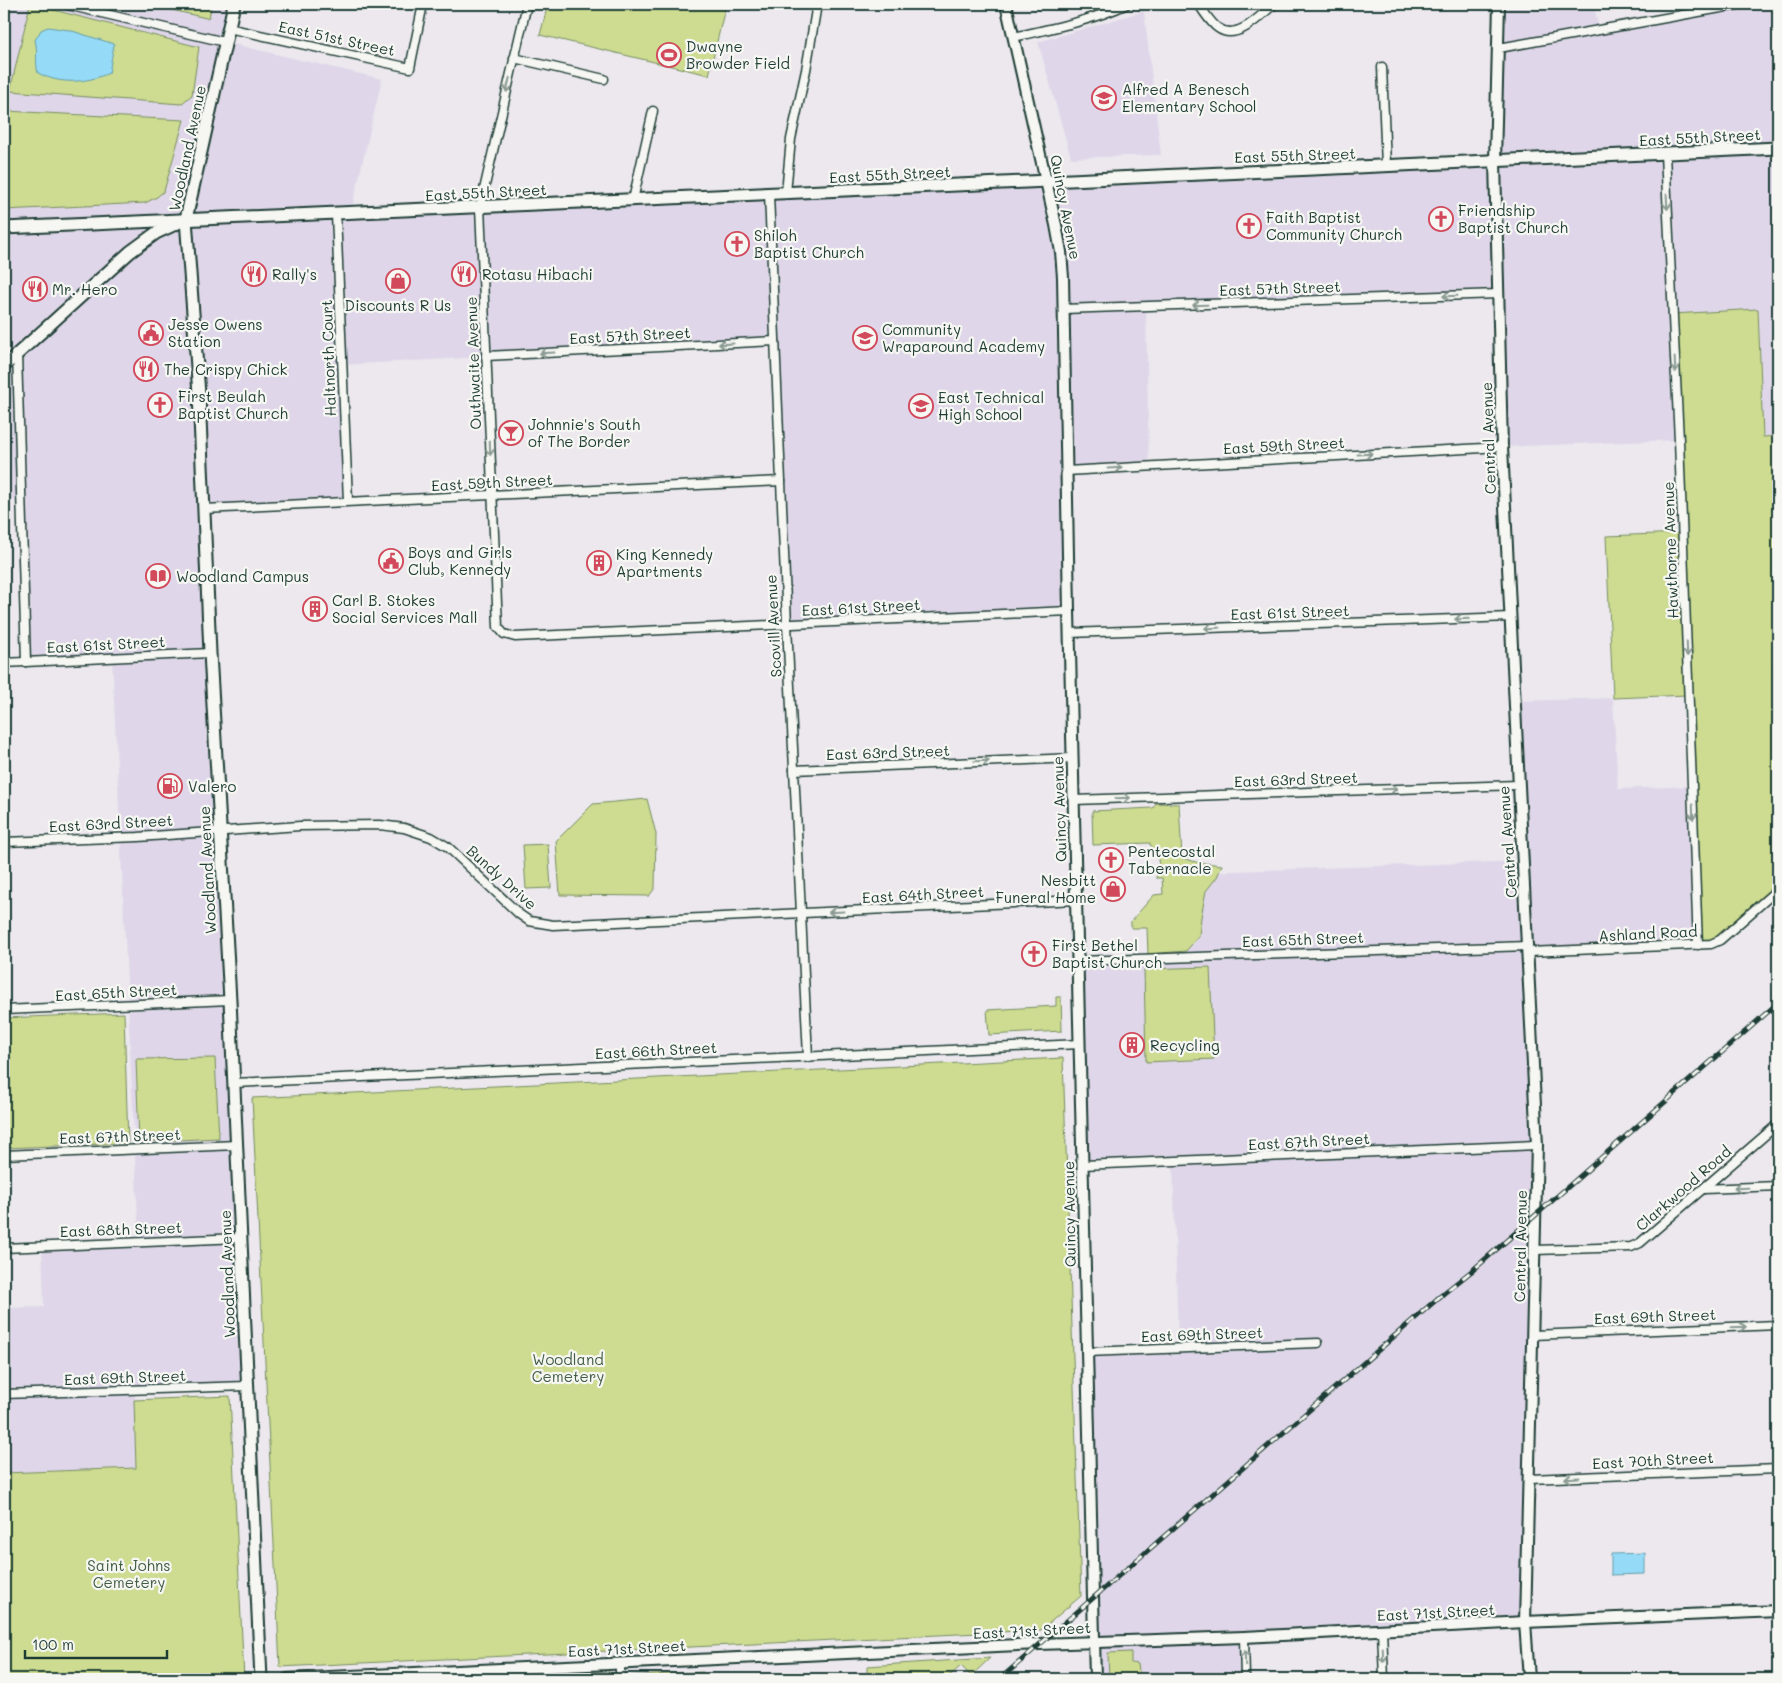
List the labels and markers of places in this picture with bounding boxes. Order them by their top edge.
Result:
place label: Dwayne Browder Field [686,36,790,73]
sports icon: Dwayne Browder Field [656,42,682,68]
place label: Alfred A Benesch Elementary School [1122,79,1257,116]
school or university icon: Alfred A Benesch Elementary School [1091,85,1117,111]
place label: Friendship Baptist Church [1458,200,1568,237]
church icon: Friendship Baptist Church [1428,206,1454,232]
place label: Faith Baptist Community Church [1266,207,1402,244]
church icon: Faith Baptist Community Church [1236,213,1262,239]
place label: Shiloh Baptist Church [754,225,864,262]
church icon: Shiloh Baptist Church [724,231,750,257]
restaurant icon: Rally's [241,261,267,287]
restaurant icon: Rotasu Hibachi [451,261,477,287]
place label: Rally's [272,264,317,284]
place label: Rotasu Hibachi [482,264,593,284]
shop icon: Discounts R Us [385,268,411,294]
restaurant icon: Mr. Hero [22,276,48,302]
place label: Mr. Hero [52,279,117,299]
place label: Discounts R Us [345,295,451,315]
place label: Jesse Owens Station [168,314,263,351]
place label: Community Wraparound Academy [882,319,1045,356]
public building icon: Jesse Owens Station [138,320,164,346]
school or university icon: Community Wraparound Academy [852,325,878,351]
restaurant icon: The Crispy Chick [133,356,159,382]
place label: The Crispy Chick [164,359,287,379]
place label: First Beulah Baptist Church [178,386,288,423]
place label: East Technical High School [938,387,1044,424]
church icon: First Beulah Baptist Church [147,392,173,418]
school or university icon: East Technical High School [908,393,934,419]
place label: Johnnie's South of The Border [528,414,640,451]
bar icon: Johnnie's South of The Border [498,420,524,446]
place label: Boys and Girls Club, Kennedy [408,542,512,579]
place label: King Kennedy Apartments [616,544,713,581]
public building icon: Boys and Girls Club, Kennedy [378,548,404,574]
building icon: King Kennedy Apartments [586,550,612,576]
library icon: Woodland Campus [145,563,171,589]
place label: Woodland Campus [176,566,309,586]
place label: Carl B. Stokes Social Services Mall [332,590,477,627]
building icon: Carl B. Stokes Social Services Mall [302,596,328,622]
fuel station icon: Valero [157,773,183,799]
place label: Valero [188,776,237,796]
place label: Pentecostal Tabernacle [1128,841,1215,878]
church icon: Pentecostal Tabernacle [1098,847,1124,873]
place label: Nesbitt Funeral Home [996,870,1096,907]
shop icon: Nesbitt Funeral Home [1100,876,1126,902]
place label: First Bethel Baptist Church [1052,935,1162,972]
church icon: First Bethel Baptist Church [1021,941,1047,967]
building icon: Recycling [1119,1032,1145,1058]
place label: Recycling [1150,1035,1220,1055]

